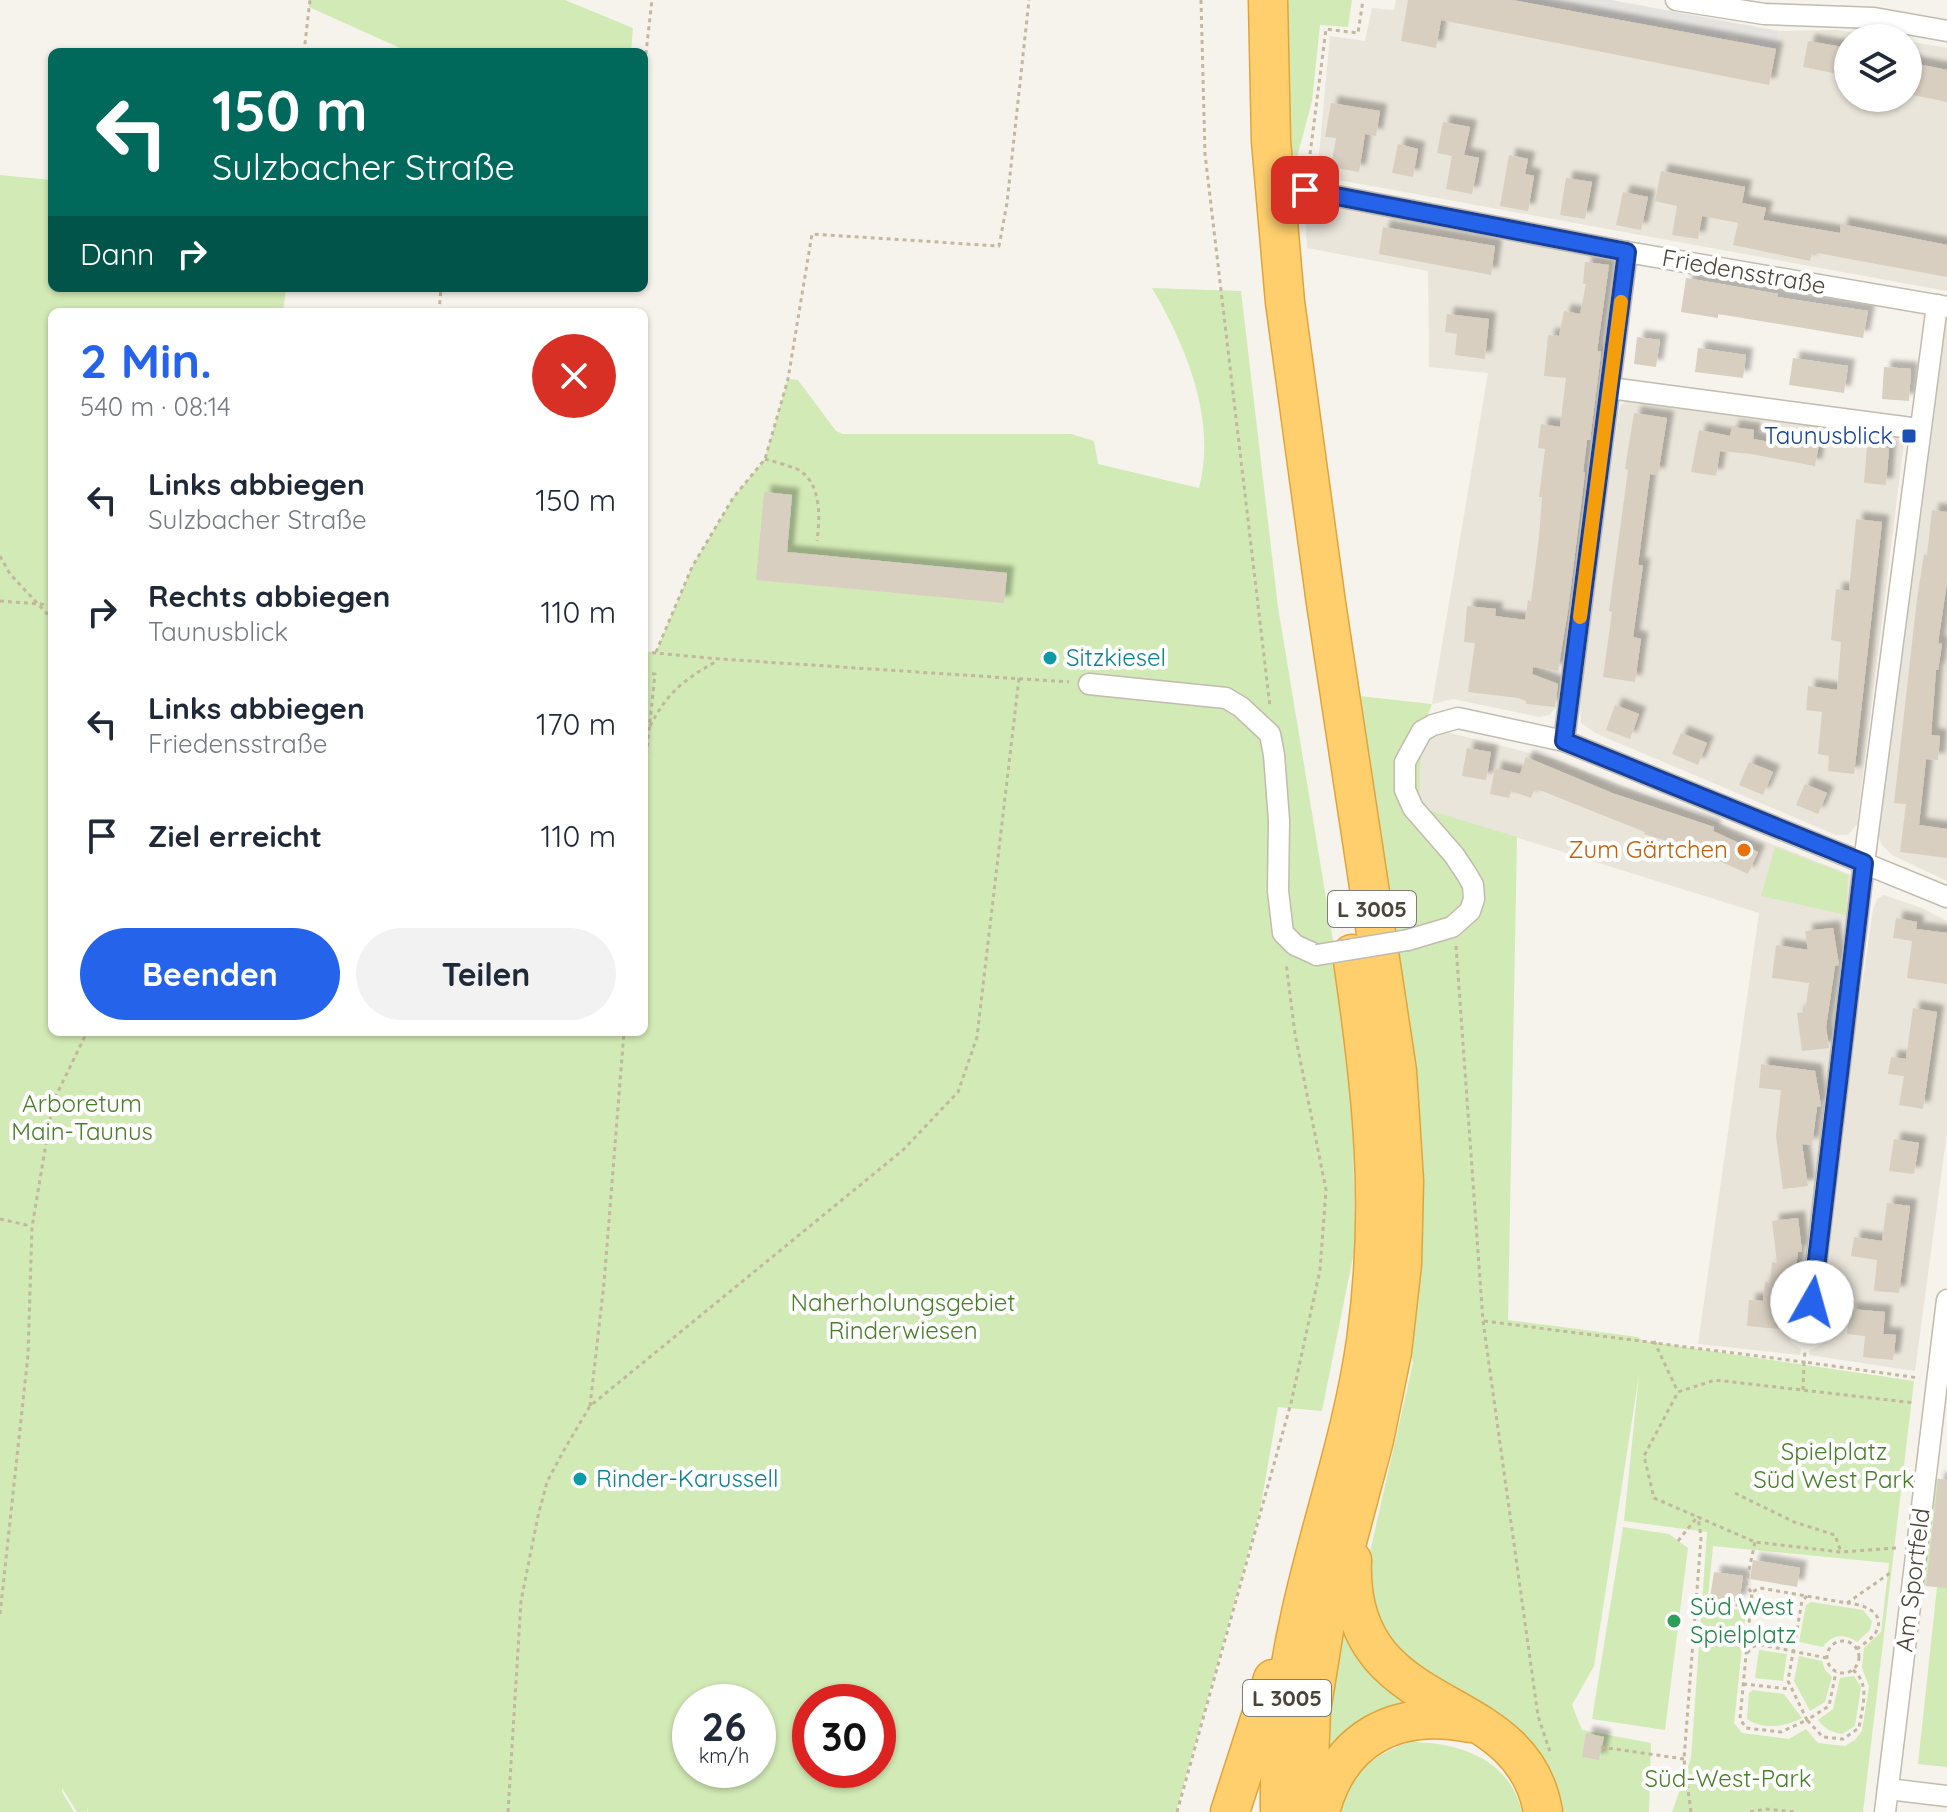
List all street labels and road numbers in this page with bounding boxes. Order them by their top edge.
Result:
street label: Friedensstraße [1660,242,1828,300]
road number: L 3005 [1328,891,1416,927]
street label: Am Sportfeld [1888,1506,1936,1653]
road number: L 3005 [1243,1680,1331,1716]

